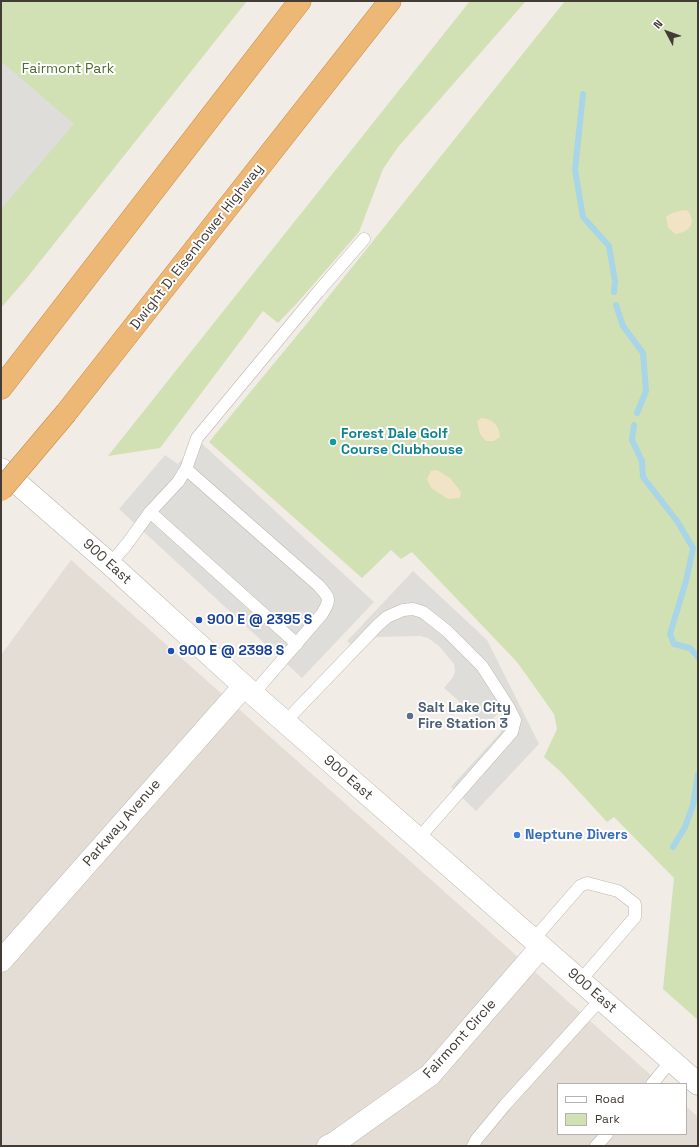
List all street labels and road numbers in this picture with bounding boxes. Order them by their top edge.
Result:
street label: Dwight D. Eisenhower Highway [127,161,267,333]
street label: 900 East [79,536,135,588]
street label: 900 East [320,752,376,804]
street label: Parkway Avenue [80,776,164,870]
street label: 900 East [564,965,620,1017]
street label: Fairmont Circle [420,996,500,1082]

